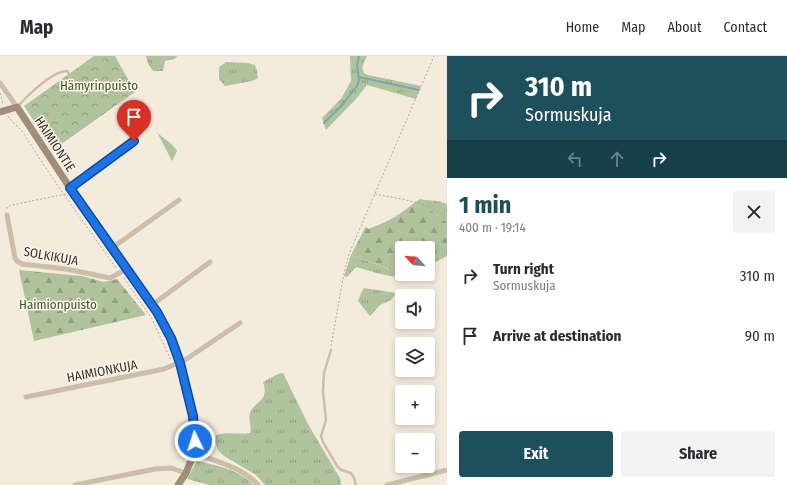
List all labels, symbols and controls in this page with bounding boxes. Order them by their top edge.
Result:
text: Map [20,16,53,39]
text: Home [566,19,599,36]
text: Map [621,19,645,36]
text: About [667,19,702,36]
text: Contact [724,19,767,36]
text: 310 m [525,70,592,103]
icon: right [459,72,511,124]
park label: Hämyrinpuisto [60,78,138,93]
pin [117,100,151,141]
text: Sormuskuja [525,104,612,126]
icon: arrive [123,106,145,128]
street label: HAIMIONTIE [32,114,78,174]
icon: left [564,148,586,170]
icon: ahead [606,148,628,170]
icon: right [648,148,670,170]
text: 1 min [459,191,511,219]
button: close [733,191,775,233]
text: 400 m · 19:14 [459,220,526,235]
north arrow [395,241,435,281]
map controls [395,241,435,473]
street label: SOLKIKUJA [22,244,80,268]
text: Turn right [493,260,554,278]
icon: right [459,265,481,287]
text: 310 m [740,267,775,285]
text: Sormuskuja [493,278,556,293]
button: sound [395,289,435,329]
park label: Haimionpuisto [19,297,97,312]
icon: arrive [459,325,481,347]
text: Arrive at destination [493,327,621,345]
text: 90 m [745,327,775,345]
button: layers [395,337,435,377]
street label: HAIMIONKUJA [65,357,139,385]
button: + [395,385,435,425]
position arrow [174,420,216,462]
button: Exit [459,431,613,477]
button: Share [621,431,775,477]
button: − [395,433,435,473]

